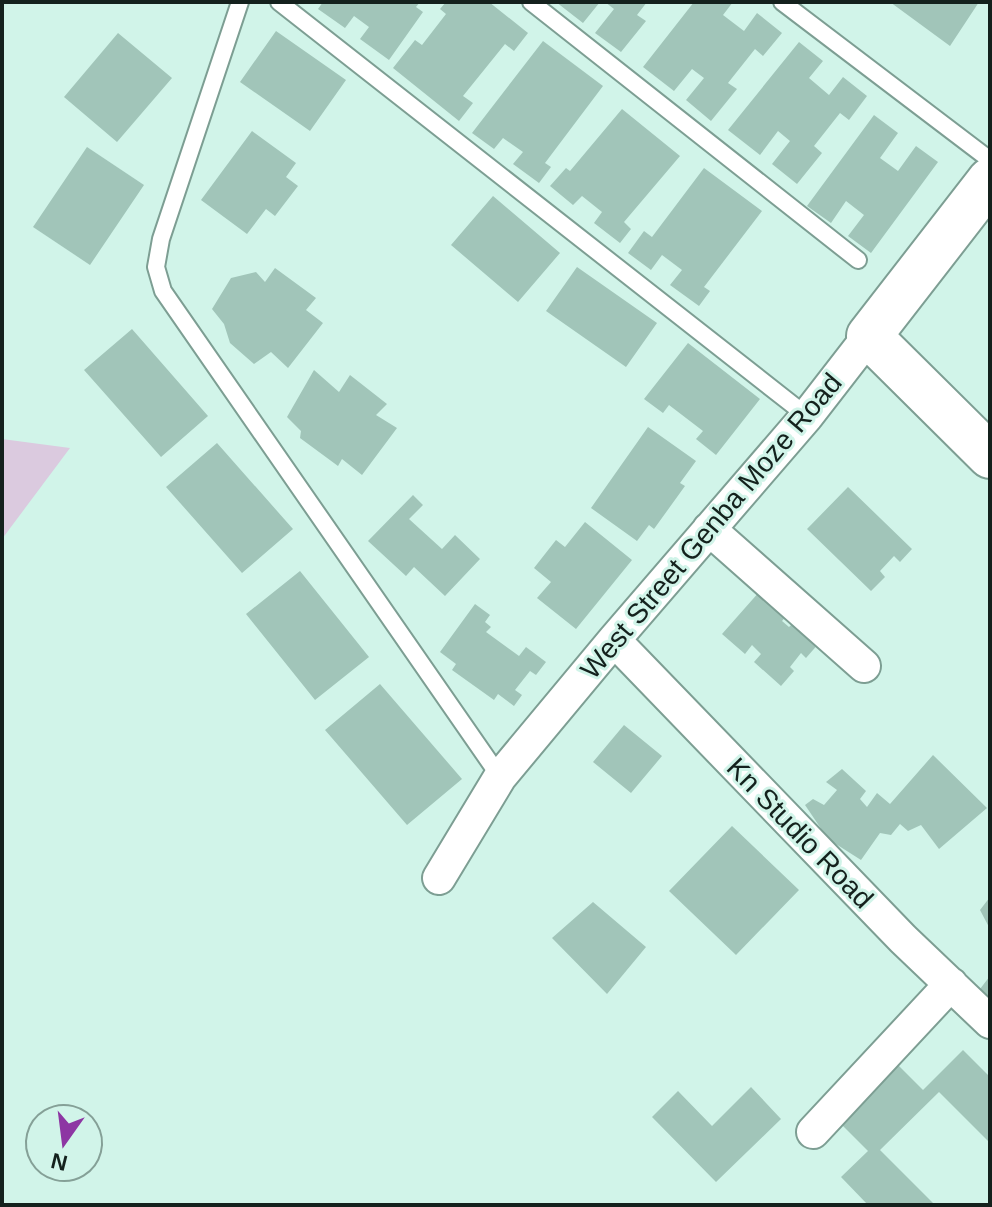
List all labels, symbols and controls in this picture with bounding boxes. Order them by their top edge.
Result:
street label: West Street Genba Moze Road [574,367,848,685]
street label: Kn Studio Road [721,752,879,914]
north arrow [24,1103,104,1183]
text: N [49,1148,70,1176]

